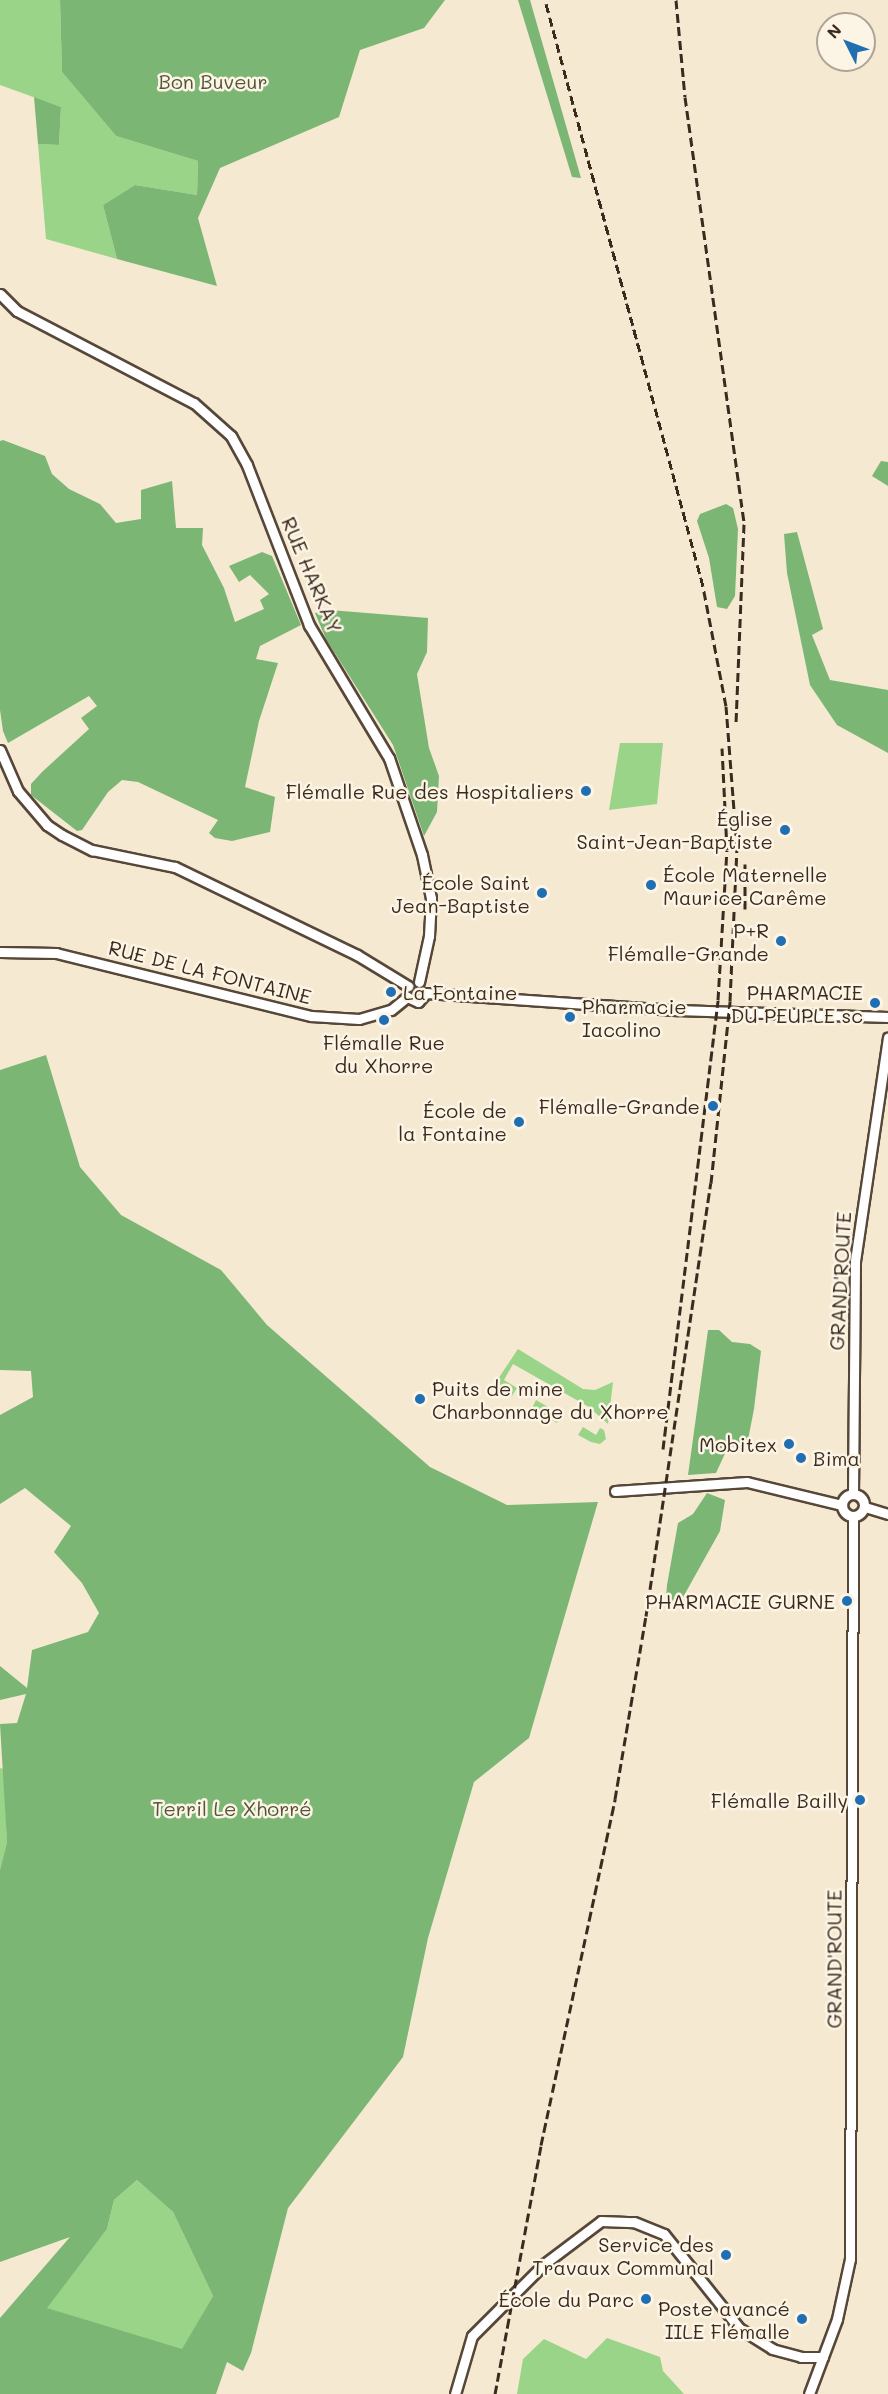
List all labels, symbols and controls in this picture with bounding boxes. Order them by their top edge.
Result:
north arrow [816,12,876,72]
text: N [822,19,846,43]
park label: Bon Buveur [158,69,268,93]
street label: RUE HARKAY [277,513,347,637]
place label: Flémalle Rue des Hospitaliers [286,779,574,803]
marker: Flémalle Rue des Hospitaliers [579,784,593,798]
place label: Église Saint-Jean-Baptiste [576,807,773,854]
marker: Église Saint-Jean-Baptiste [778,823,792,837]
place label: École Maternelle Maurice Carême [663,862,827,909]
place label: École Saint Jean-Baptiste [392,870,530,917]
marker: École Maternelle Maurice Carême [644,878,658,892]
marker: École Saint Jean-Baptiste [535,886,549,900]
place label: P+R Flémalle-Grande [608,918,769,965]
marker: P+R Flémalle-Grande [774,934,788,948]
street label: RUE DE LA FONTAINE [106,935,314,1009]
place label: La Fontaine [403,980,517,1004]
place label: PHARMACIE DU PEUPLE sc [730,980,863,1027]
marker: La Fontaine [384,985,398,999]
place label: Pharmacie Iacolino [582,994,687,1041]
marker: PHARMACIE DU PEUPLE sc [868,996,882,1010]
marker: Pharmacie Iacolino [563,1010,577,1024]
marker: Flémalle Rue du Xhorre [377,1013,391,1027]
place label: Flémalle Rue du Xhorre [323,1030,445,1077]
place label: Flémalle-Grande [539,1094,700,1118]
marker: Flémalle-Grande [704,1097,722,1115]
place label: École de la Fontaine [398,1098,507,1145]
marker: École de la Fontaine [512,1115,526,1129]
street label: GRAND'ROUTE [824,1211,856,1351]
place label: Puits de mine Charbonnage du Xhorre [432,1376,669,1423]
marker: Puits de mine Charbonnage du Xhorre [413,1392,427,1406]
place label: Mobitex [699,1432,777,1456]
marker: Mobitex [782,1437,796,1451]
place label: Bima [813,1446,860,1470]
marker: Bima [794,1451,808,1465]
place label: PHARMACIE GURNE [645,1589,835,1613]
marker: PHARMACIE GURNE [840,1594,854,1608]
place label: Flémalle Bailly [711,1788,848,1812]
marker: Flémalle Bailly [853,1793,867,1807]
park label: Terril Le Xhorré [152,1796,312,1820]
street label: GRAND'ROUTE [822,1890,846,2028]
place label: Service des Travaux Communal [532,2232,714,2279]
marker: Service des Travaux Communal [719,2248,733,2262]
place label: École du Parc [499,2287,634,2311]
marker: École du Parc [639,2292,653,2306]
place label: Poste avancé IILE Flémalle [658,2296,790,2343]
marker: Poste avancé IILE Flémalle [795,2312,809,2326]

